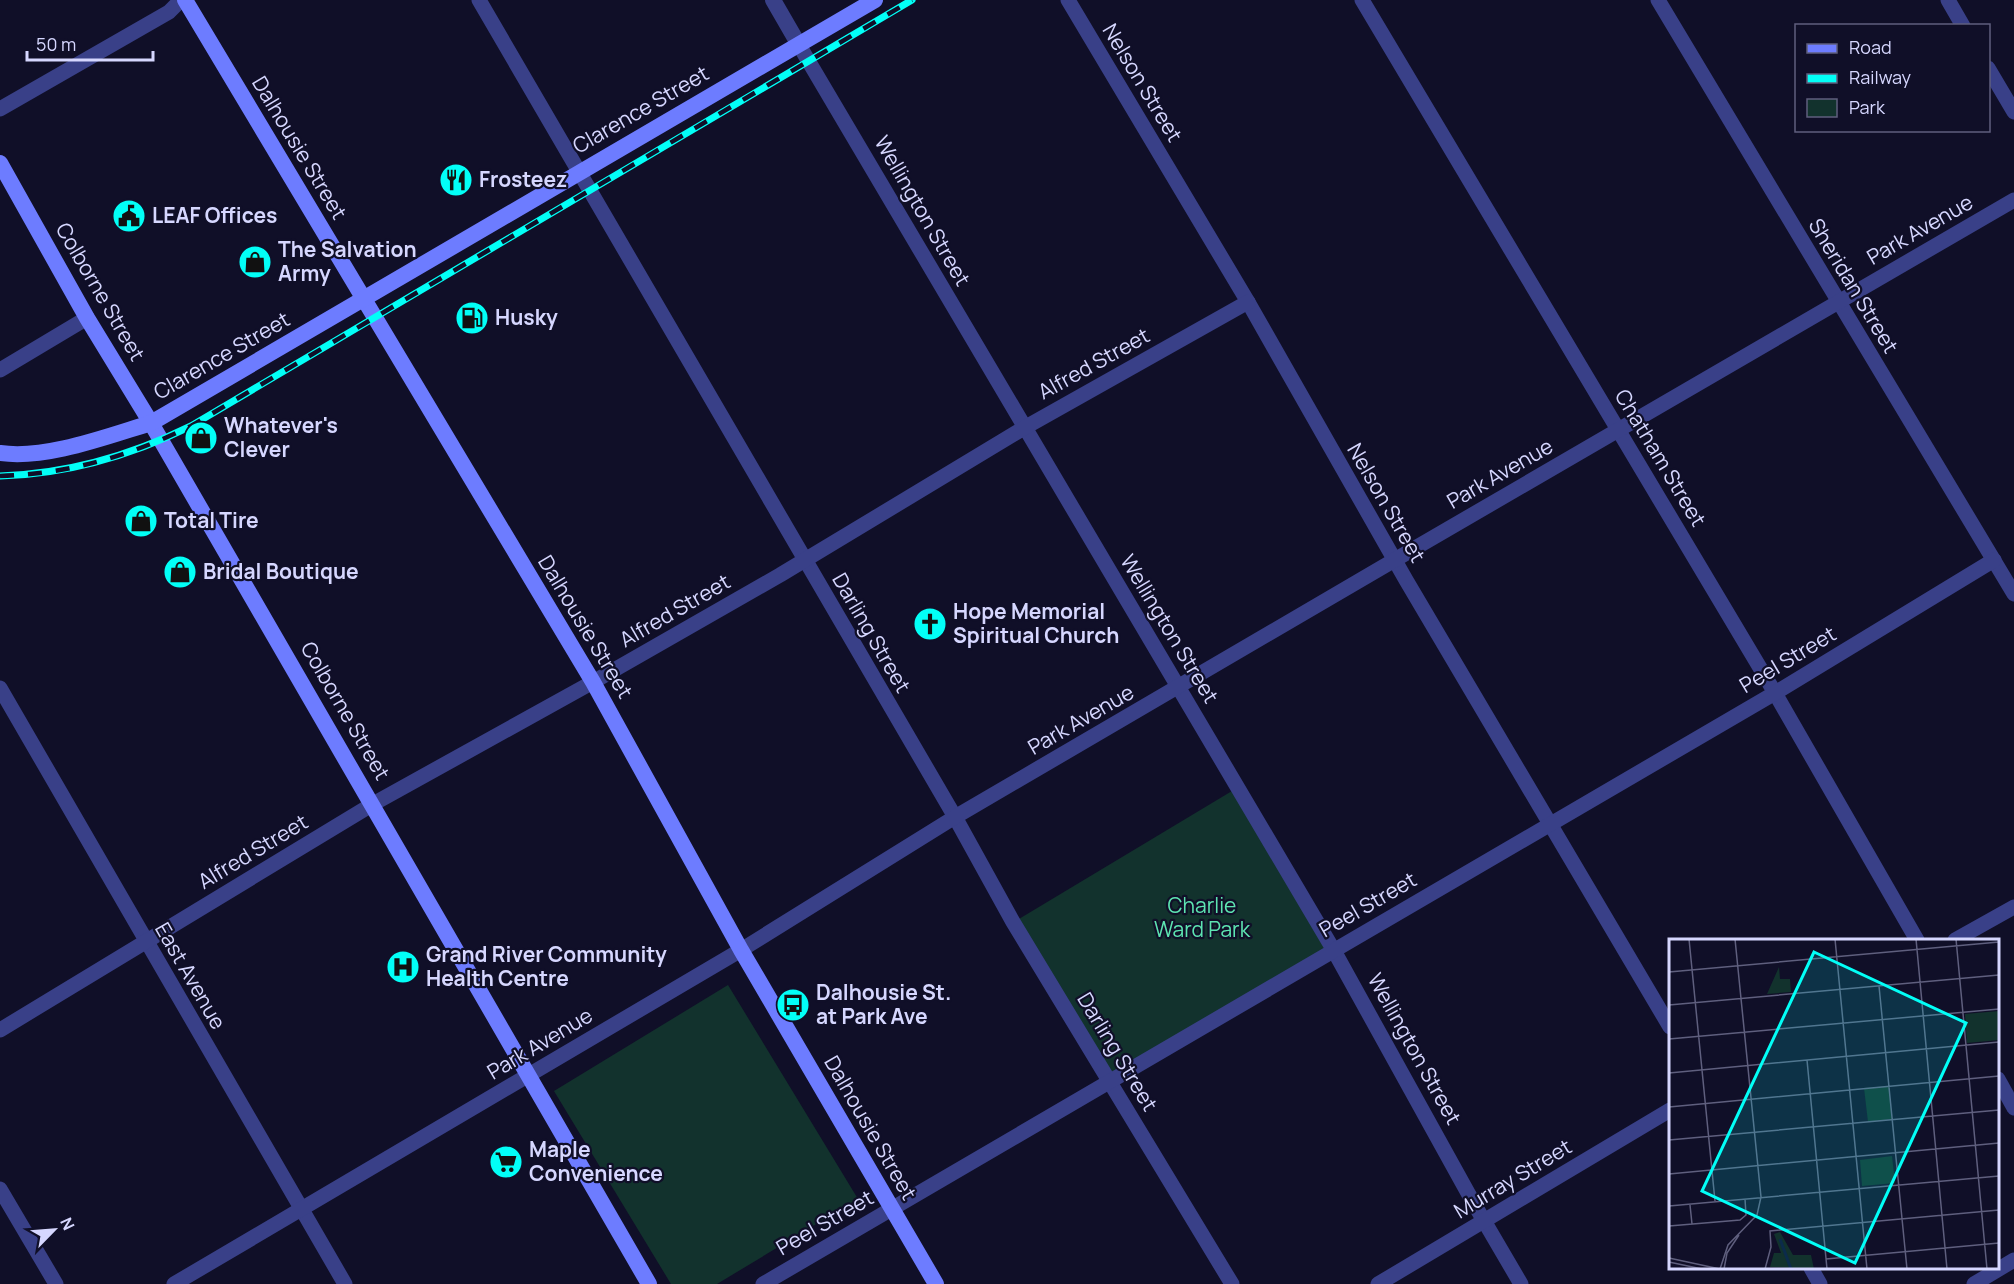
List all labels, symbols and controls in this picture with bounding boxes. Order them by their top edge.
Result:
street label: Nelson Street [1097,18,1189,147]
scale bar [27,24,153,62]
legend [1795,24,1990,132]
text: 50 m [36,32,76,56]
text: Road [1849,35,1892,59]
street label: Clarence Street [567,59,714,159]
text: Railway [1849,65,1911,89]
street label: Dalhousie Street [246,71,354,224]
text: Park [1849,95,1886,119]
street label: Wellington Street [868,130,977,291]
restaurant icon: Frosteez [438,162,474,198]
place label: Frosteez [479,165,567,193]
street label: Park Avenue [1861,188,1978,271]
public building icon: LEAF Offices [111,198,147,234]
place label: LEAF Offices [152,201,278,229]
street label: Sheridan Street [1803,213,1905,358]
street label: Colborne Street [50,217,152,366]
place label: The Salvation Army [278,235,417,287]
shop icon: The Salvation Army [237,244,273,280]
fuel station icon: Husky [454,300,490,336]
place label: Husky [495,303,558,331]
street label: Clarence Street [148,305,295,405]
street label: Alfred Street [1033,321,1154,405]
street label: Chatham Street [1609,384,1713,531]
place label: Whatever's Clever [224,411,338,463]
shop icon: Whatever's Clever [183,420,219,456]
street label: Park Avenue [1441,432,1558,515]
street label: Nelson Street [1341,438,1432,567]
shop icon: Total Tire [123,503,159,539]
place label: Total Tire [164,506,259,534]
street label: Wellington Street [1114,549,1225,708]
street label: Dalhousie Street [532,550,640,703]
shop icon: Bridal Boutique [162,554,198,590]
place label: Bridal Boutique [203,557,359,585]
street label: Alfred Street [614,567,735,653]
street label: Darling Street [826,568,917,697]
place label: Hope Memorial Spiritual Church [953,597,1120,649]
church icon: Hope Memorial Spiritual Church [912,606,948,642]
street label: Peel Street [1734,619,1841,699]
street label: Colborne Street [295,636,397,785]
street label: Park Avenue [1022,678,1139,761]
street label: Alfred Street [192,807,313,895]
street label: Peel Street [1314,865,1421,943]
park label: Charlie Ward Park [1154,891,1251,943]
street label: East Avenue [149,917,233,1034]
inset map [1669,939,1999,1269]
place label: Grand River Community Health Centre [426,940,667,992]
hospital icon: Grand River Community Health Centre [385,949,421,985]
street label: Wellington Street [1362,968,1468,1129]
place label: Dalhousie St. at Park Ave [816,978,951,1030]
bus stop icon: Dalhousie St. at Park Ave [775,987,811,1023]
street label: Darling Street [1071,987,1164,1116]
street label: Park Avenue [482,1001,597,1086]
street label: Dalhousie Street [818,1050,924,1205]
street label: Murray Street [1448,1132,1577,1224]
place label: Maple Convenience [529,1135,663,1187]
supermarket icon: Maple Convenience [488,1144,524,1180]
street label: Peel Street [771,1183,878,1261]
north arrow [24,1200,84,1260]
text: N [55,1214,80,1234]

